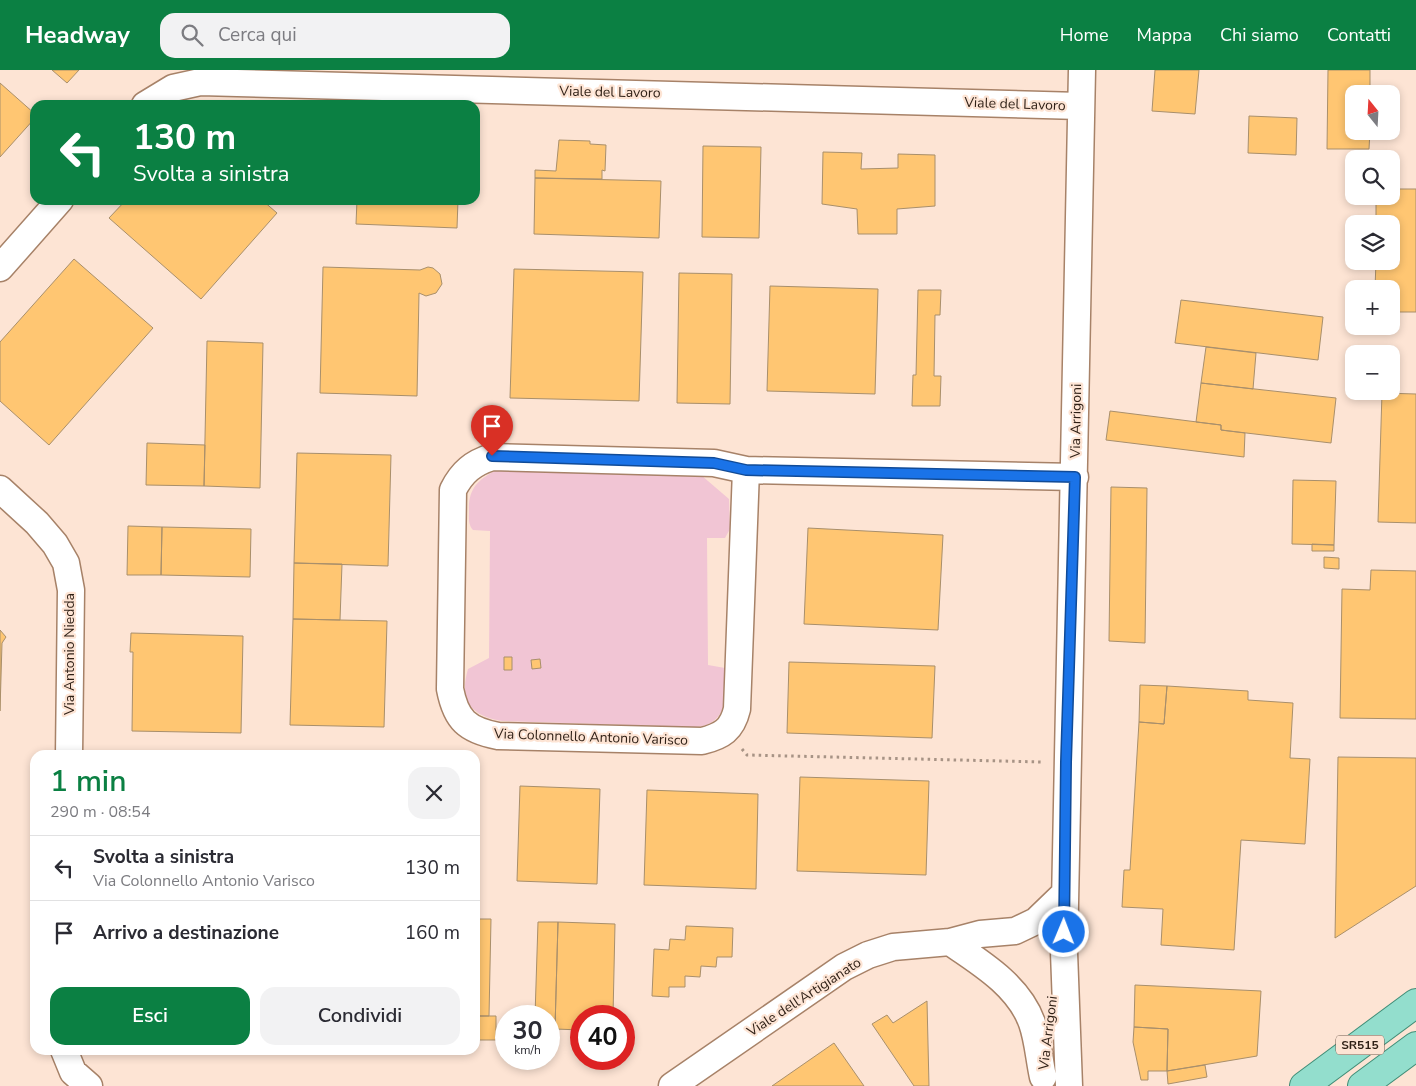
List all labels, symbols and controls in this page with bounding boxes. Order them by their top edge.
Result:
search box [160,13,510,58]
text: Headway [25,19,130,51]
icon: search [178,21,206,49]
text: Cerca qui [218,22,297,48]
text: Home [1060,23,1108,47]
text: Mappa [1136,23,1192,47]
text: Chi siamo [1220,23,1299,47]
text: Contatti [1327,23,1391,47]
street label: Viale del Lavoro [558,82,661,102]
north arrow [1345,85,1400,140]
map controls [1345,85,1400,400]
street label: Viale del Lavoro [963,93,1066,115]
text: 130 m [133,114,236,161]
icon: left [50,120,115,185]
button: search [1345,150,1400,205]
text: Svolta a sinistra [133,159,289,189]
button: layers [1345,215,1400,270]
button: + [1345,280,1400,335]
button: − [1345,345,1400,400]
street label: Via Arrigoni [1066,384,1086,459]
pin [471,405,513,456]
icon: arrive [478,412,506,440]
street label: Via Antonio Niedda [60,593,79,716]
street label: Via Colonnello Antonio Varisco [493,724,689,750]
text: 1 min [50,761,126,802]
button: close [408,767,460,819]
text: 290 m · 08:54 [50,801,151,823]
text: Svolta a sinistra [93,844,234,870]
icon: left [50,854,78,882]
text: 130 m [405,855,460,881]
text: Via Colonnello Antonio Varisco [93,870,315,892]
position arrow [1037,905,1089,957]
icon: arrive [50,919,78,947]
text: Arrivo a destinazione [93,920,279,946]
text: 160 m [405,920,460,946]
street label: Viale dell'Artigianato [742,953,865,1042]
button: Esci [50,987,250,1045]
button: Condividi [260,987,460,1045]
street label: Via Arrigoni [1034,995,1062,1072]
speed limit sign: 40 [570,1005,635,1070]
text: 30 [512,1014,543,1048]
road number: SR515 [1336,1036,1384,1054]
text: km/h [514,1042,541,1058]

